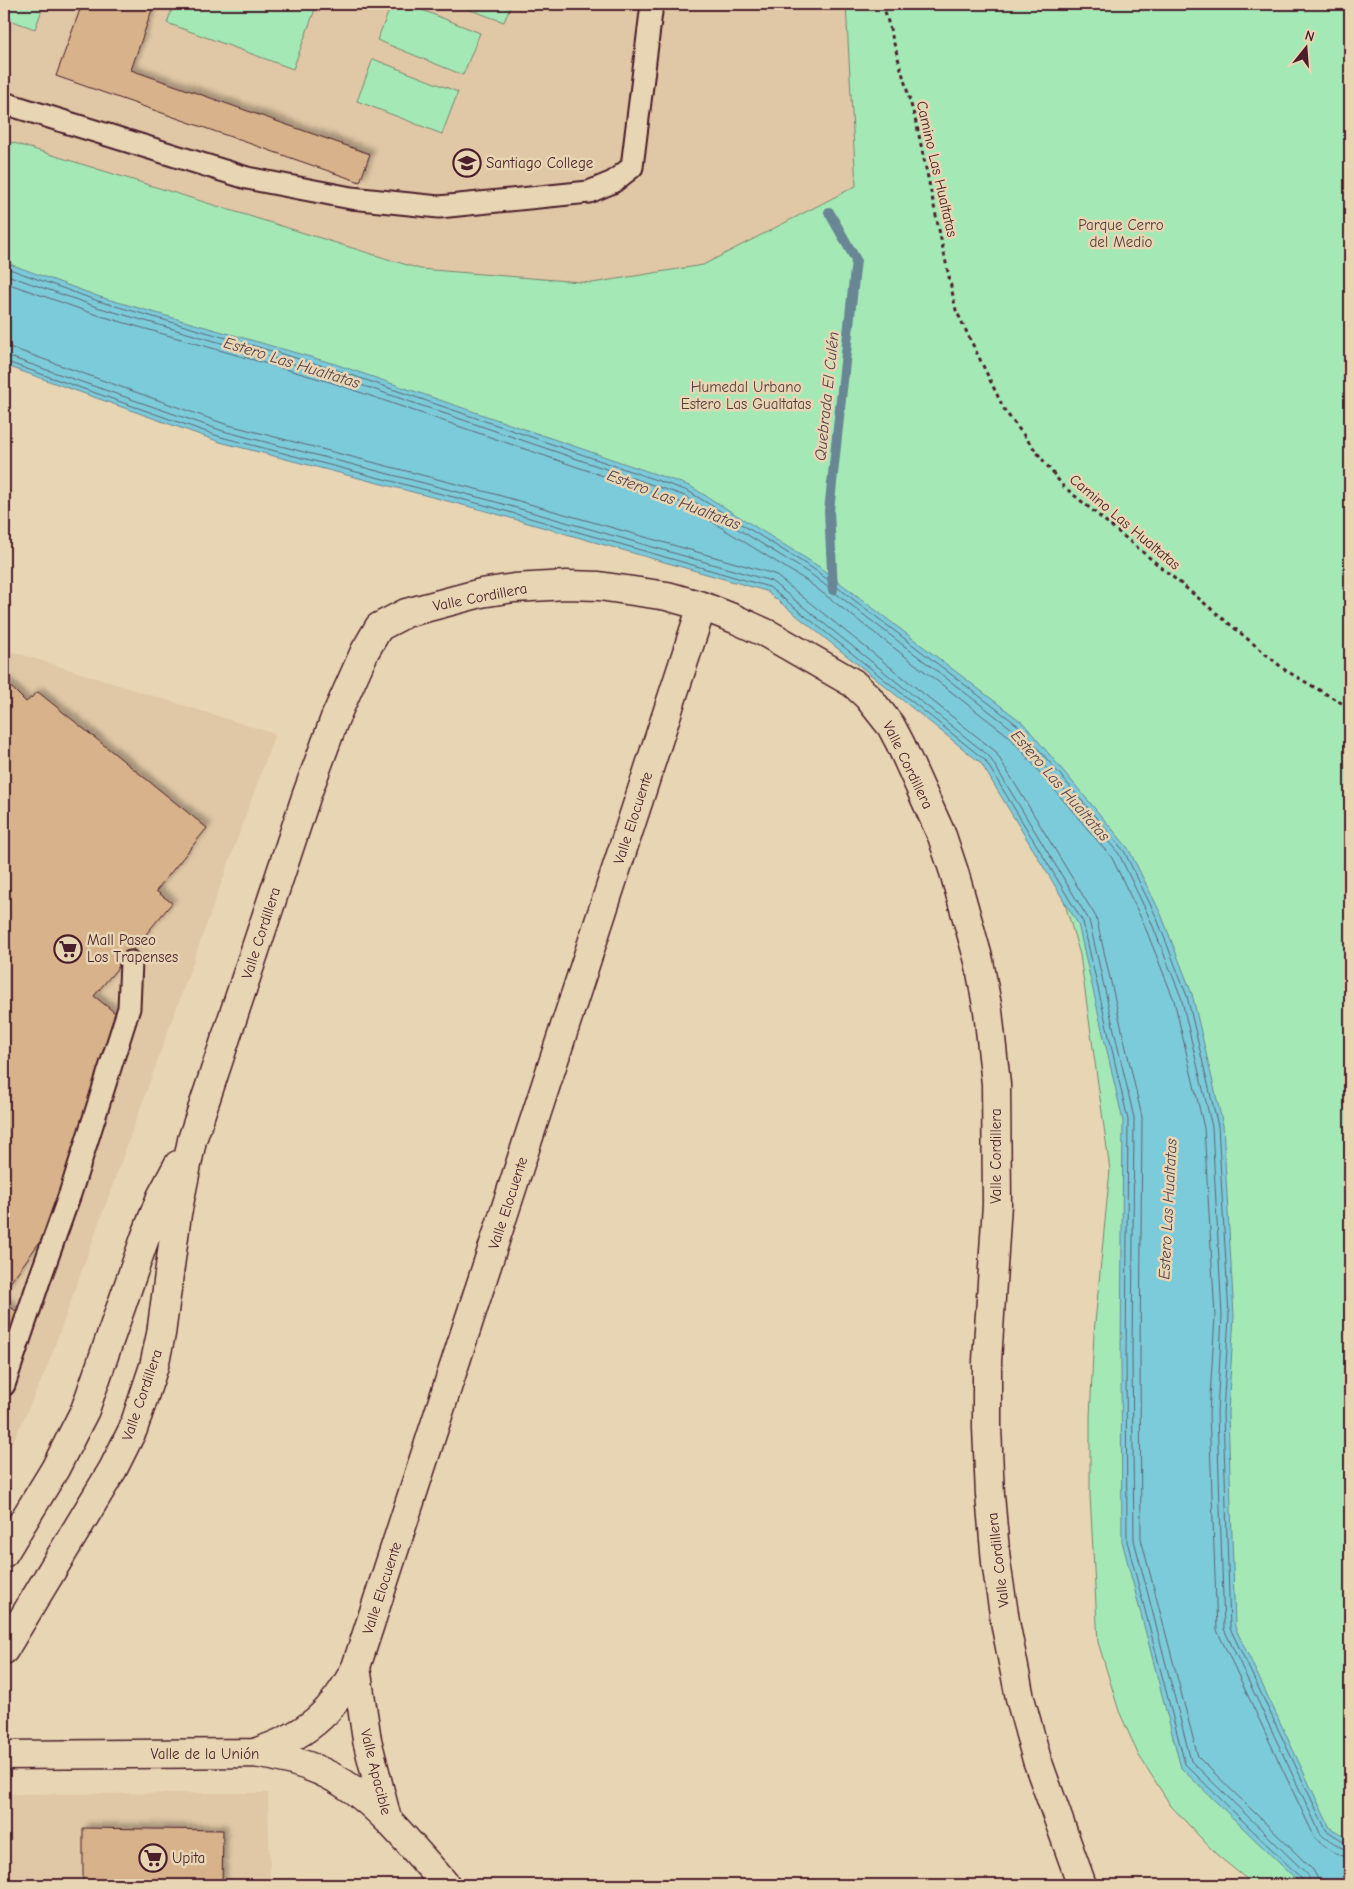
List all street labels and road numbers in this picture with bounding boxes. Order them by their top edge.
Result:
street label: Camino Las Hualtatas [913,99,961,239]
street label: Camino Las Hualtatas [1066,470,1184,574]
street label: Valle Cordillera [431,579,529,615]
street label: Valle Cordillera [879,718,937,812]
street label: Valle Elocuente [610,769,657,867]
street label: Valle Cordillera [238,885,284,981]
street label: Valle Cordillera [987,1108,1005,1204]
street label: Valle Elocuente [485,1154,532,1252]
street label: Valle Cordillera [118,1347,166,1443]
street label: Valle Cordillera [983,1511,1013,1609]
street label: Valle Elocuente [359,1539,406,1637]
street label: Valle Apacible [357,1727,395,1817]
street label: Valle de la Unión [151,1745,259,1763]

